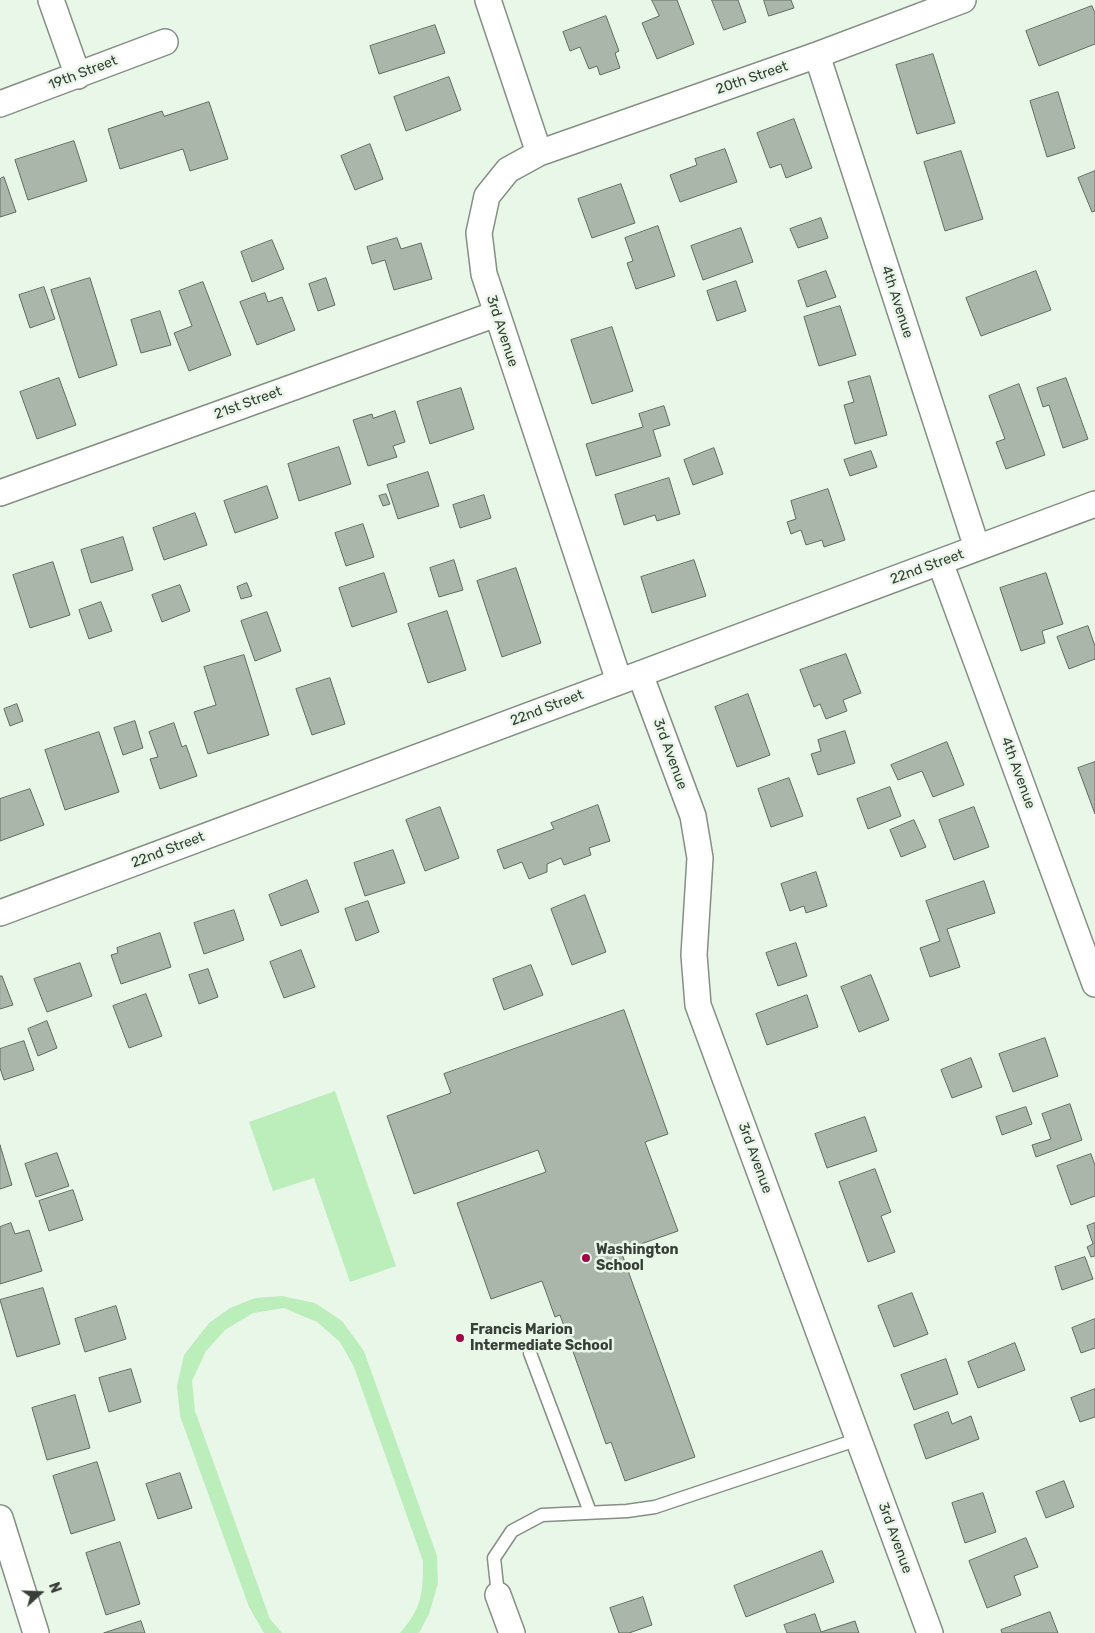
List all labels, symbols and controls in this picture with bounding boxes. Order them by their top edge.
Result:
street label: 19th Street [46,52,120,94]
street label: 20th Street [714,58,790,98]
street label: 4th Avenue [877,264,917,340]
street label: 3rd Avenue [483,293,521,369]
street label: 21st Street [212,383,284,423]
street label: 22nd Street [888,546,966,588]
street label: 22nd Street [508,686,586,730]
street label: 3rd Avenue [649,716,691,792]
street label: 4th Avenue [997,735,1039,811]
street label: 22nd Street [129,828,207,872]
street label: 3rd Avenue [734,1120,776,1196]
place label: Washington School [596,1242,678,1274]
marker: Washington School [580,1252,592,1264]
place label: Francis Marion Intermediate School [470,1322,612,1354]
marker: Francis Marion Intermediate School [454,1332,466,1344]
street label: 3rd Avenue [874,1500,916,1576]
north arrow [15,1568,65,1618]
text: N [45,1580,64,1595]

